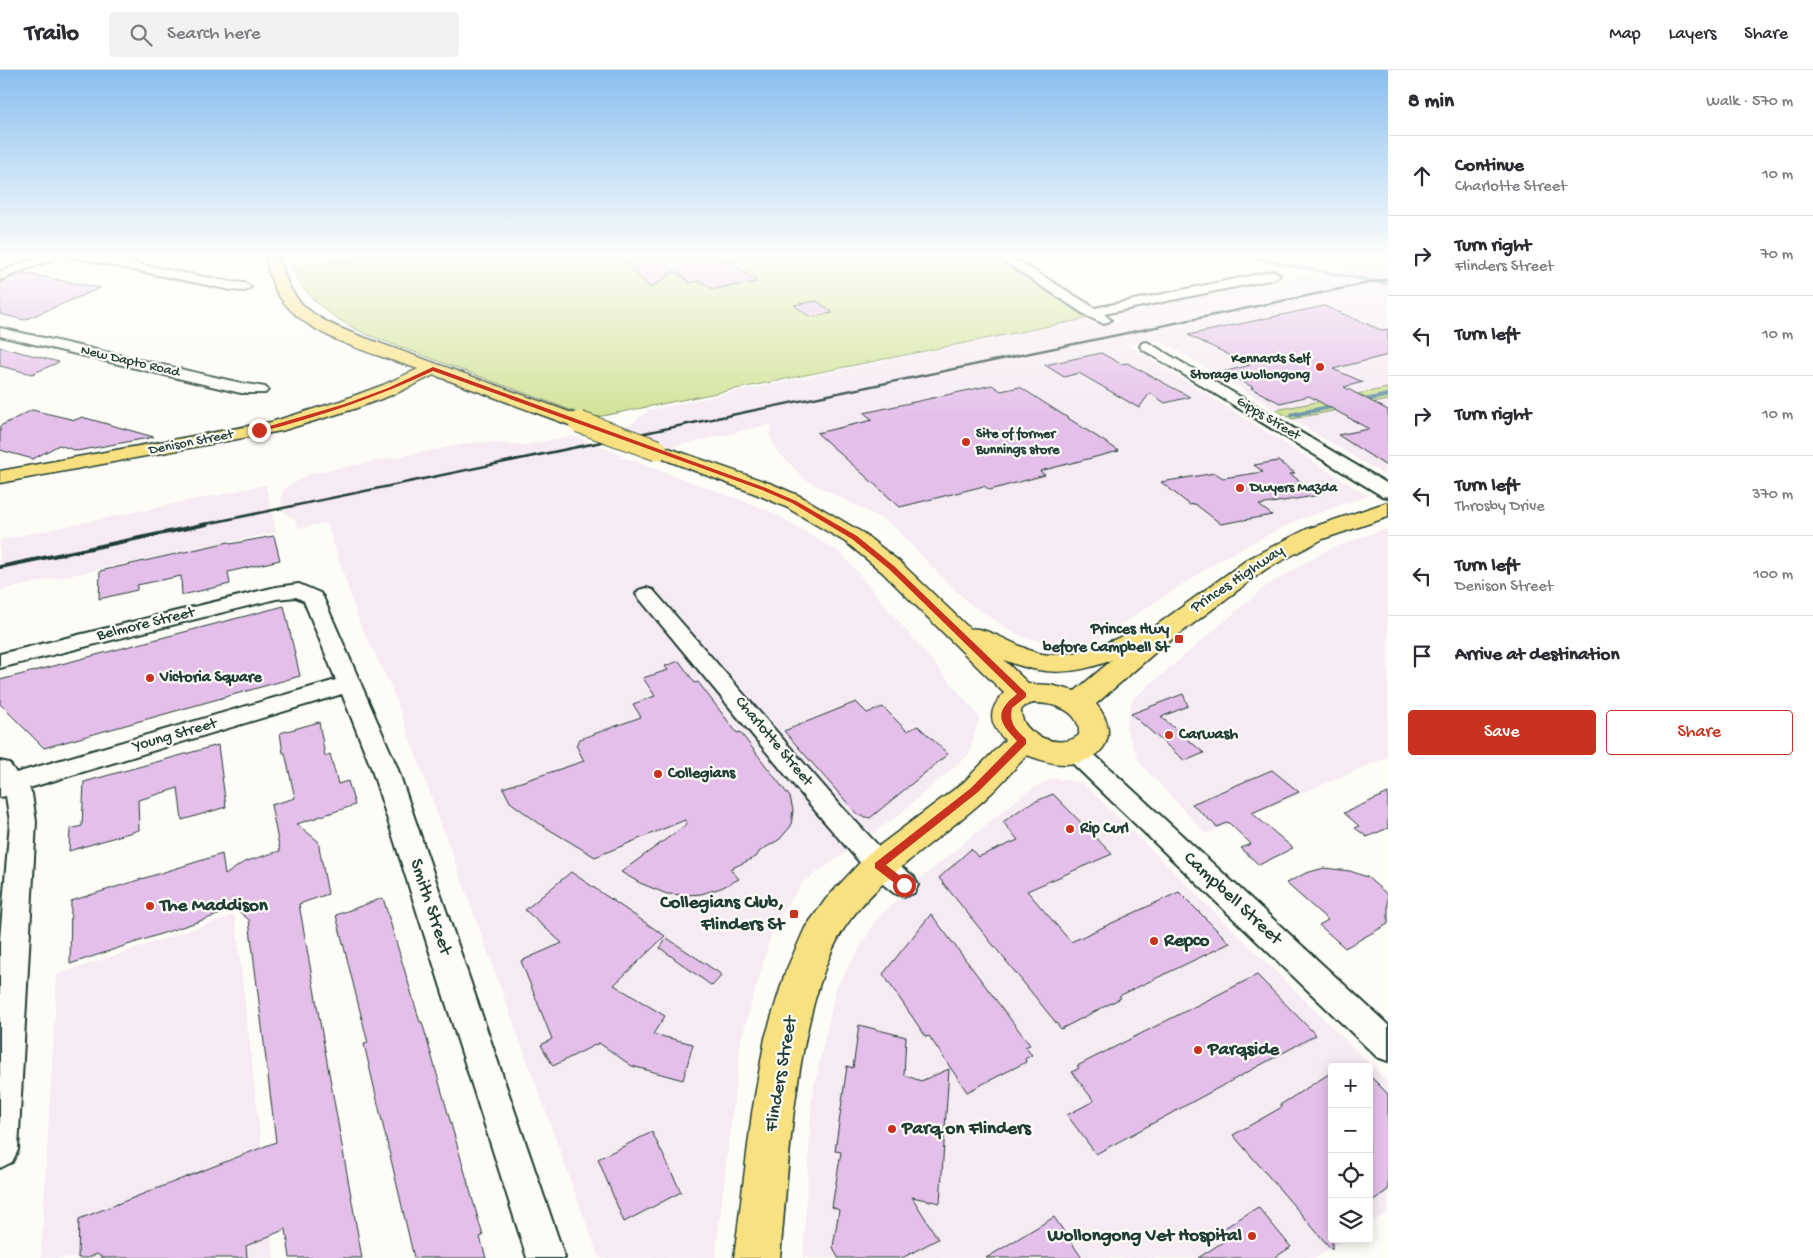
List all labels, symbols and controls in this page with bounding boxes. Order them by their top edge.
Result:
search box [109,12,459,57]
text: Trailo [25,20,79,49]
icon: search [127,21,155,49]
text: Search here [167,23,261,46]
text: Map [1609,24,1641,45]
text: Layers [1669,24,1716,45]
text: Share [1744,24,1788,45]
text: 8 min [1408,90,1454,115]
text: Walk · 570 m [1706,93,1793,112]
text: Continue [1455,155,1524,178]
icon: ahead [1408,162,1436,190]
text: 10 m [1762,166,1793,185]
text: Charlotte Street [1455,178,1566,197]
text: Turn right [1455,235,1531,258]
icon: right [1408,242,1436,270]
text: 70 m [1760,246,1793,265]
text: Flinders Street [1455,258,1553,277]
icon: left [1408,322,1436,350]
text: Turn left [1455,324,1519,347]
text: 10 m [1762,326,1793,345]
street label: New Dapto Road [79,342,183,382]
place label: Kennards Self Storage Wollongong [1190,351,1312,384]
marker: Kennards Self Storage Wollongong [1314,361,1326,373]
street label: Gipps Street [1233,393,1304,445]
icon: right [1408,402,1436,430]
text: Turn right [1455,404,1531,427]
text: 10 m [1762,406,1793,425]
route end [248,419,271,442]
street label: Denison Street [146,426,236,460]
place label: Site of former Bunnings store [975,426,1060,459]
marker: Site of former Bunnings store [960,436,972,448]
text: Turn left [1455,475,1519,498]
place label: Dwyers Mazda [1248,480,1338,497]
marker: Dwyers Mazda [1234,482,1246,494]
icon: left [1408,482,1436,510]
text: 370 m [1752,486,1793,505]
text: Throsby Drive [1455,498,1545,517]
street label: Princes Highway [1187,542,1288,619]
text: Turn left [1455,555,1519,578]
icon: left [1408,562,1436,590]
text: 100 m [1753,566,1793,585]
text: Denison Street [1455,578,1553,597]
street label: Belmore Street [94,603,198,647]
place label: Princes Hwy before Campbell St [1042,621,1170,658]
marker: Princes Hwy before Campbell St [1173,633,1185,645]
icon: arrive [1408,642,1436,670]
text: Arrive at destination [1455,644,1619,667]
place label: Victoria Square [159,669,262,688]
marker: Victoria Square [144,672,156,684]
street label: Charlotte Street [730,693,817,792]
button: Save [1408,710,1596,755]
button: Share [1606,710,1793,755]
street label: Young Street [129,715,221,758]
place label: Carwash [1178,726,1238,745]
marker: Carwash [1163,729,1175,741]
place label: Collegians [667,765,736,784]
marker: Collegians [652,768,664,780]
place label: Rip Curl [1079,820,1129,839]
marker: Rip Curl [1064,823,1076,835]
street label: Campbell Street [1178,847,1288,952]
street label: Smith Street [404,856,457,960]
route start [893,874,916,897]
place label: Collegians Club, Flinders St [659,892,786,937]
place label: The Maddison [158,895,269,918]
marker: The Maddison [144,900,156,912]
marker: Collegians Club, Flinders St [788,908,800,920]
place label: Repco [1163,930,1210,953]
marker: Repco [1148,935,1160,947]
street label: Flinders Street [760,1012,804,1135]
place label: Parqside [1207,1039,1280,1062]
marker: Parqside [1192,1044,1204,1056]
map controls [1328,1063,1373,1243]
button: + [1328,1063,1373,1108]
button: − [1328,1108,1373,1153]
place label: Parq on Flinders [901,1118,1032,1141]
marker: Parq on Flinders [886,1123,898,1135]
button: locate [1328,1153,1373,1198]
button: layers [1328,1198,1373,1243]
place label: Wollongong Vet Hospital [1046,1225,1242,1248]
marker: Wollongong Vet Hospital [1246,1230,1258,1242]

